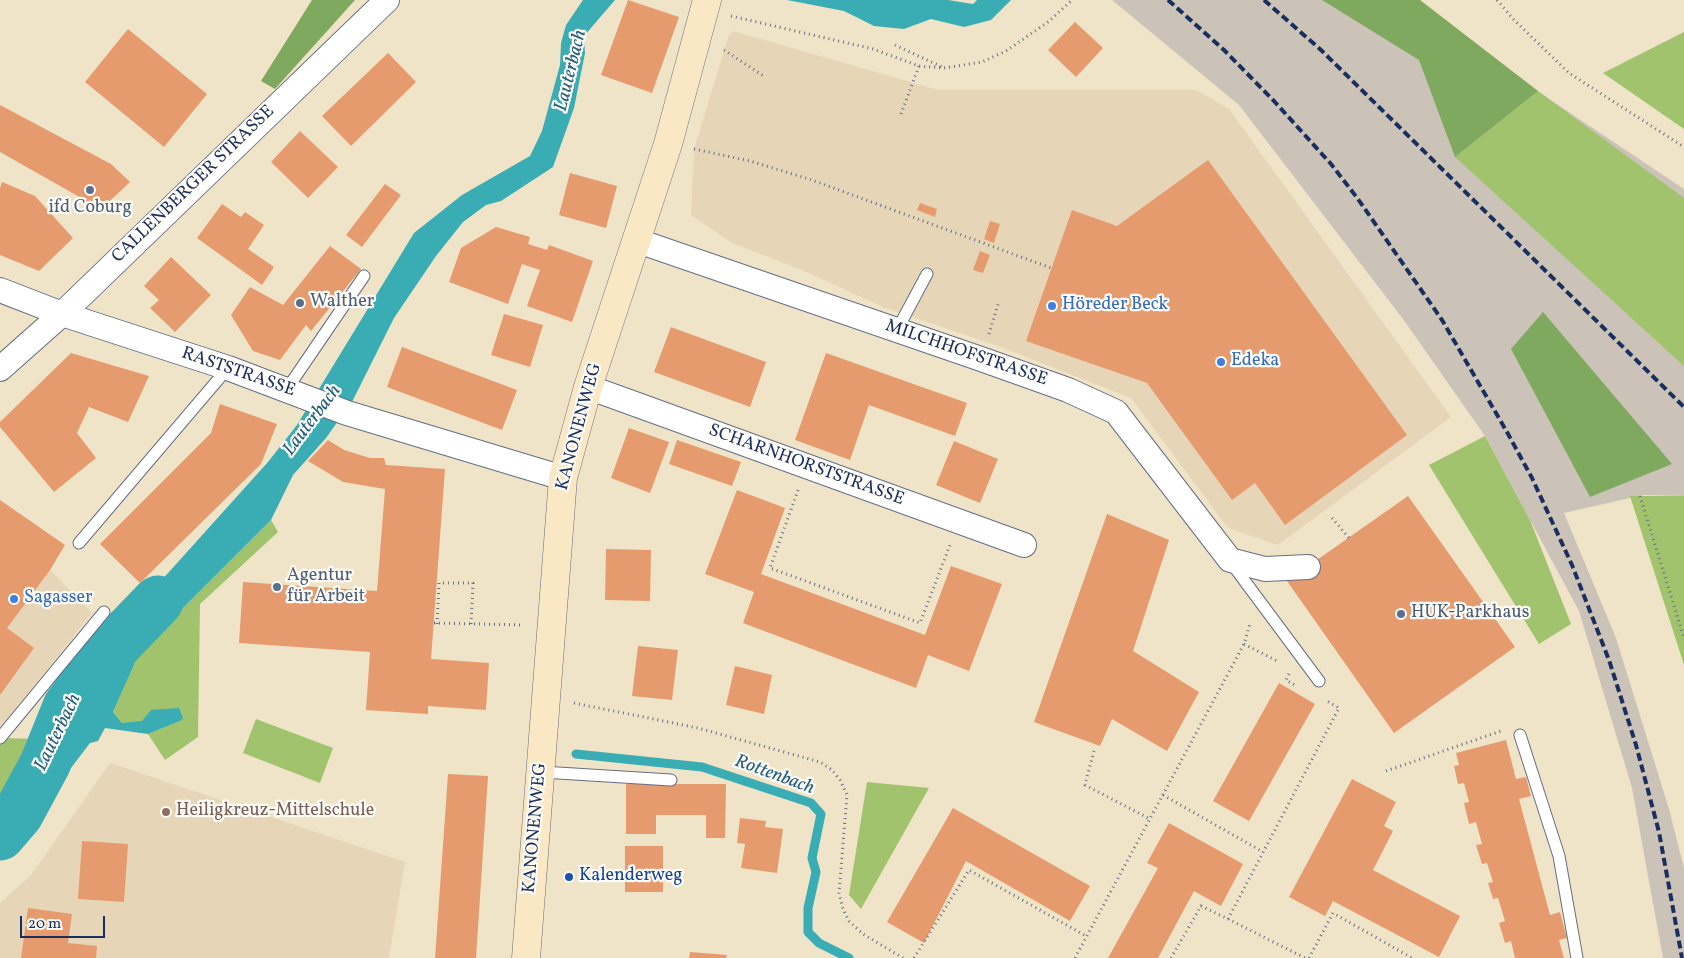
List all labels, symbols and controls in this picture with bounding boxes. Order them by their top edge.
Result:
water label: Lauterbach [551,28,593,114]
street label: CALLENBERGER STRASSE [108,102,280,268]
marker: ifd Coburg [84,184,96,196]
place label: ifd Coburg [48,198,132,220]
place label: Walther [310,292,374,314]
place label: Höreder Beck [1062,295,1168,317]
marker: Walther [294,297,306,309]
marker: Höreder Beck [1046,300,1058,312]
street label: MILCHHOFSTRASSE [882,316,1050,392]
street label: RASTSTRASSE [178,343,298,403]
place label: Edeka [1231,351,1279,373]
marker: Edeka [1215,356,1227,368]
street label: KANONENWEG [553,361,607,493]
water label: Lauterbach [279,381,347,461]
street label: SCHARNHORSTSTRASSE [705,421,907,511]
place label: Agentur für Arbeit [287,566,365,608]
marker: Agentur für Arbeit [271,581,283,593]
place label: Sagasser [24,588,93,610]
marker: Sagasser [8,593,20,605]
place label: HUK-Parkhaus [1411,603,1529,625]
marker: HUK-Parkhaus [1395,608,1407,620]
water label: Lauterbach [31,691,87,775]
water label: Rottenbach [731,751,817,801]
street label: KANONENWEG [520,762,552,894]
place label: Heiligkreuz-Mittelschule [176,801,374,823]
marker: Heiligkreuz-Mittelschule [160,806,172,818]
place label: Kalenderweg [579,866,683,888]
marker: Kalenderweg [563,871,575,883]
scale bar [22,906,108,938]
text: 20 m [28,914,61,935]

